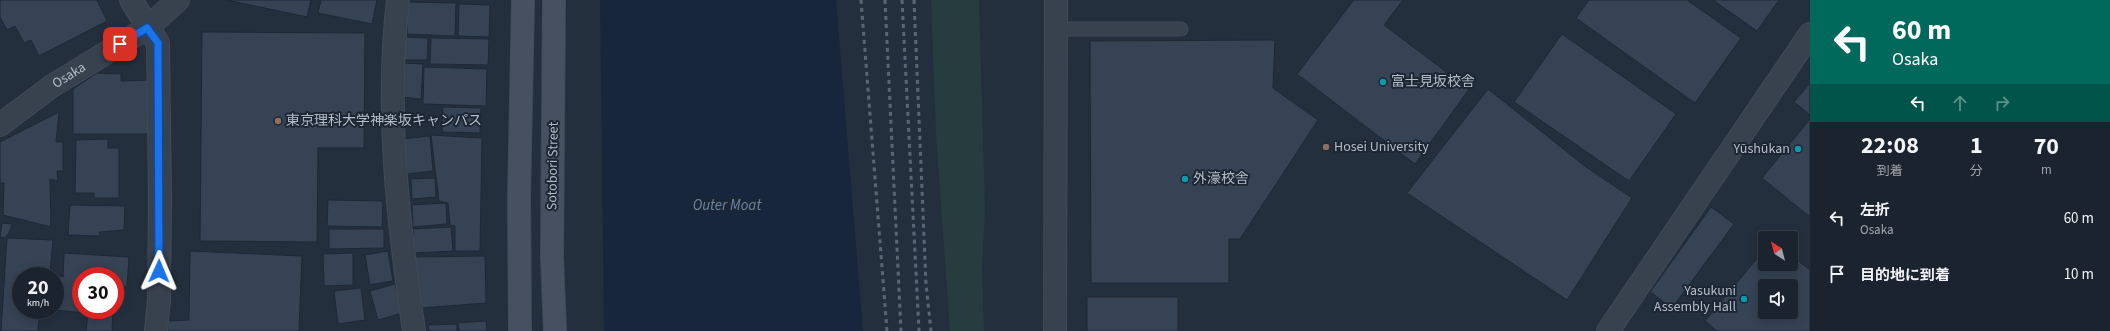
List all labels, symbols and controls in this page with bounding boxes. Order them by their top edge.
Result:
text: 60 m [1892,10,1951,50]
icon: left [1826,16,1878,68]
pin [103,27,137,61]
icon: arrive [109,33,131,55]
text: Osaka [1892,47,1938,72]
street label: Osaka [48,58,90,94]
place label: 富士見坂校舎 [1391,72,1475,92]
marker: 富士見坂校舎 [1378,77,1388,87]
icon: left [1907,92,1929,114]
icon: ahead [1949,92,1971,114]
icon: right [1991,92,2013,114]
place label: 東京理科大学神楽坂キャンパス [286,111,482,131]
marker: 東京理科大学神楽坂キャンパス [273,116,283,126]
street label: Sotobori Street [542,121,564,210]
text: 22:08 [1861,128,1919,163]
text: 1 [1970,128,1983,163]
text: 70 [2034,129,2059,164]
place label: Hosei University [1334,137,1429,157]
place label: Yūshūkan [1733,139,1790,159]
marker: Hosei University [1321,142,1331,152]
marker: Yūshūkan [1793,144,1803,154]
text: m [2041,161,2052,179]
text: 到着 [1877,162,1903,180]
text: 分 [1970,162,1983,180]
place label: 外濠校舎 [1193,169,1249,189]
marker: 外濠校舎 [1180,174,1190,184]
water label: Outer Moat [693,195,762,216]
text: 左折 [1860,200,1890,221]
icon: left [1826,207,1848,229]
text: 60 m [2064,208,2094,229]
text: Osaka [1860,221,1894,239]
north arrow [1758,231,1798,271]
map controls [1758,231,1798,319]
position arrow [138,250,180,292]
icon: arrive [1826,263,1848,285]
text: 10 m [2064,264,2094,285]
text: 目的地に到着 [1860,265,1950,286]
speed limit sign: 30 [72,267,124,319]
text: 20 [27,274,49,302]
button: sound [1758,279,1798,319]
place label: Yasukuni Assembly Hall [1654,281,1736,317]
marker: Yasukuni Assembly Hall [1739,294,1749,304]
text: km/h [27,296,49,310]

